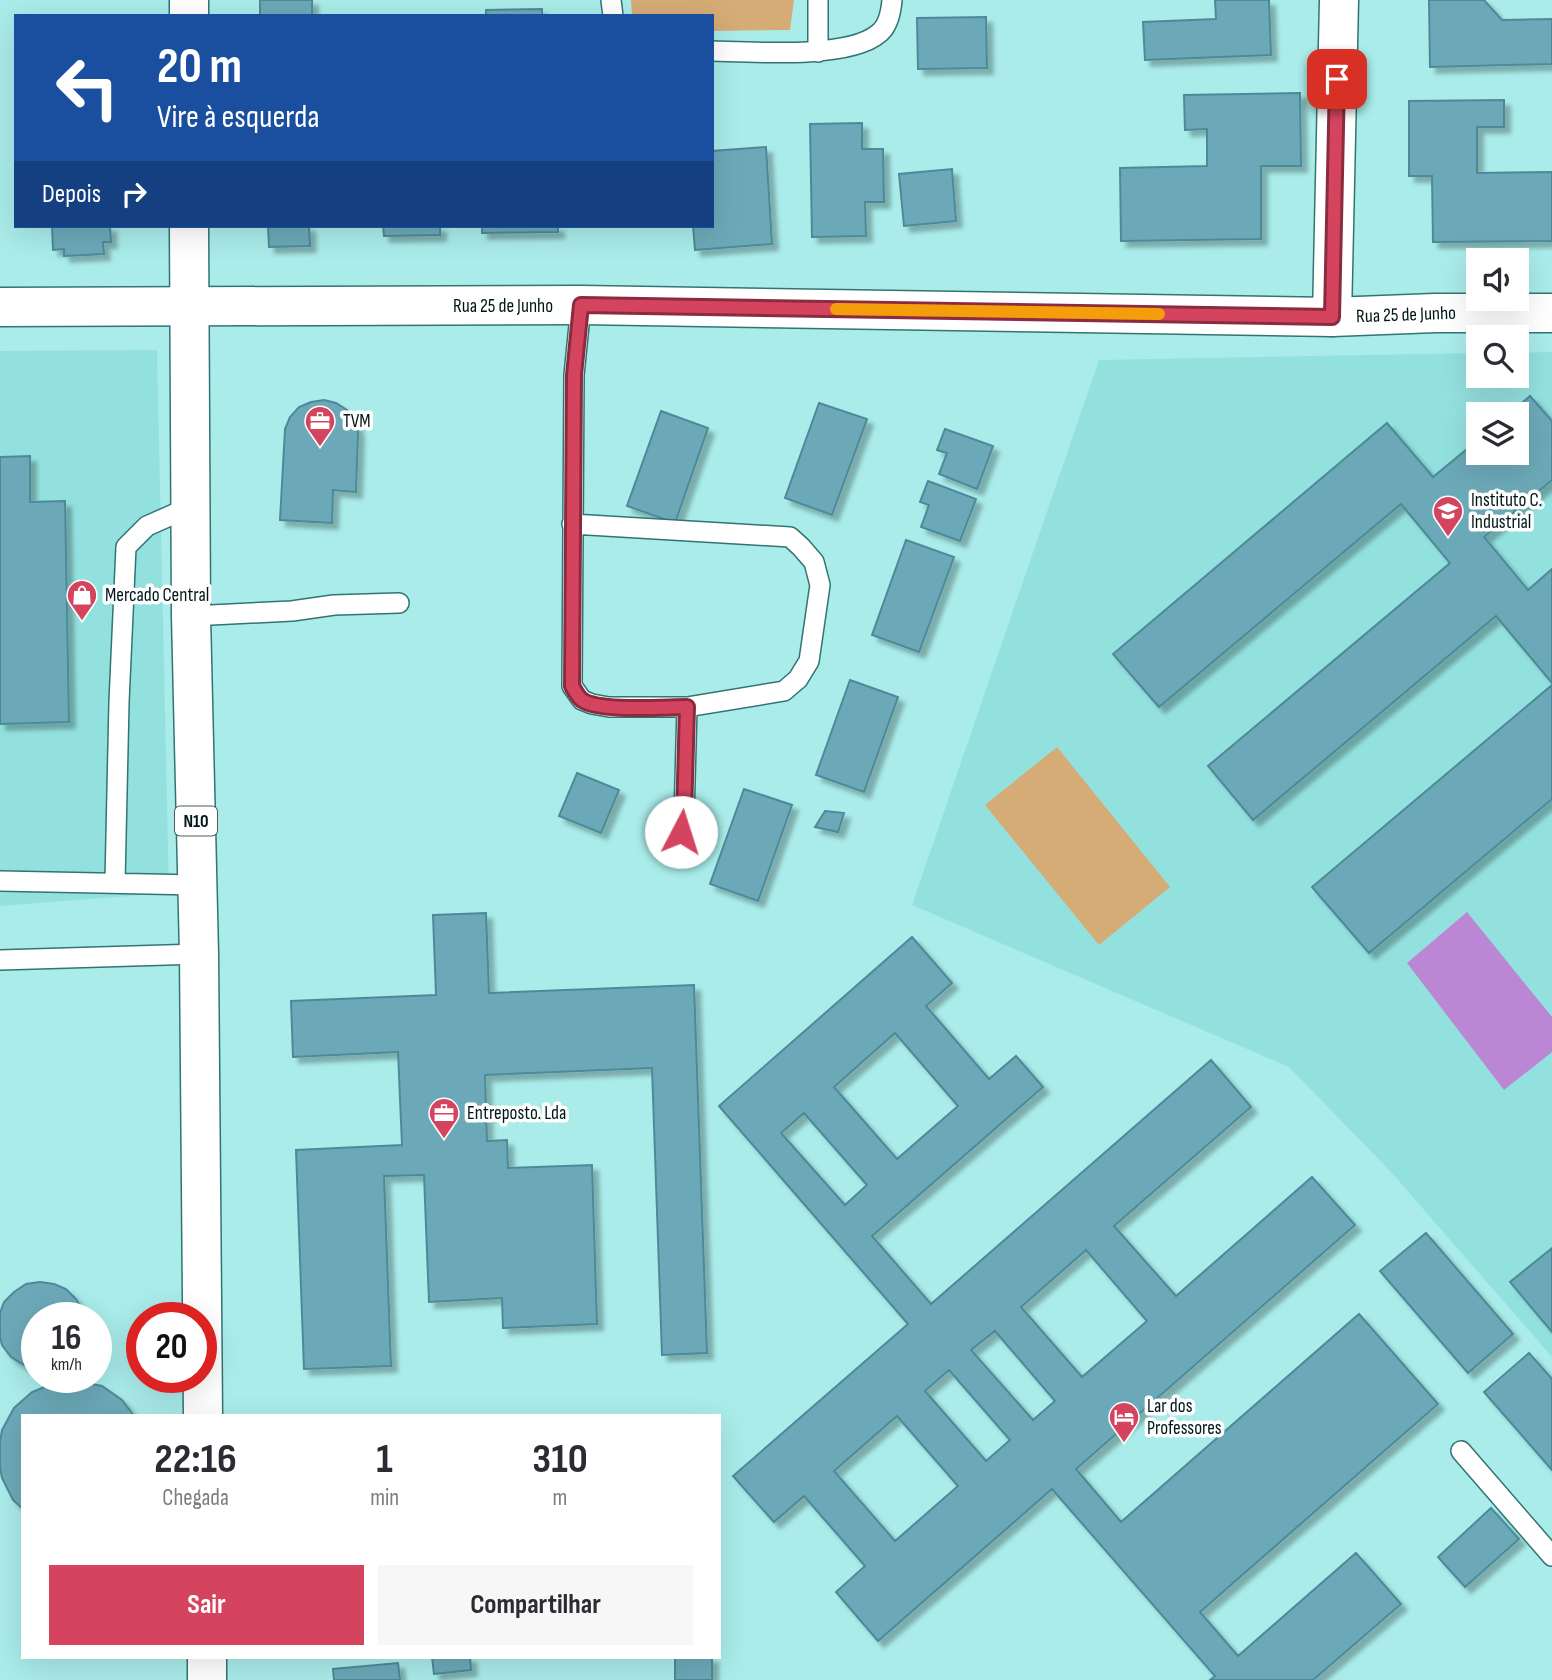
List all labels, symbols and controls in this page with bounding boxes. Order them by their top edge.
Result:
text: 20 m [157,38,242,97]
icon: left [42,42,133,133]
pin [1307,49,1367,109]
icon: arrive [1318,60,1356,98]
text: Vire à esquerda [157,98,320,137]
icon: right [115,175,153,213]
text: Depois [42,179,101,210]
map controls [1466,248,1529,465]
button: sound [1466,248,1529,311]
street label: Rua 25 de Junho [453,295,553,318]
street label: Rua 25 de Junho [1356,302,1456,328]
button: search [1466,325,1529,388]
button: layers [1466,402,1529,465]
office icon: TVM [303,404,337,448]
place label: TVM [343,410,371,433]
place label: Instituto C. Industrial [1471,489,1542,534]
school or university icon: Instituto C. Industrial [1431,494,1465,538]
shop icon: Mercado Central [65,578,99,622]
place label: Mercado Central [105,584,209,607]
position arrow [644,795,718,869]
road number: N10 [175,806,217,836]
office icon: Entreposto. Lda [427,1096,461,1140]
place label: Entreposto. Lda [467,1102,566,1125]
speed limit sign: 20 [126,1302,217,1393]
text: 16 [51,1317,82,1360]
text: km/h [51,1354,82,1375]
place label: Lar dos Professores [1147,1395,1222,1440]
hotel icon: Lar dos Professores [1107,1400,1141,1444]
text: 22:16 [154,1434,237,1485]
text: 1 [376,1434,393,1485]
text: 310 [532,1434,588,1485]
text: Chegada [162,1484,229,1512]
text: min [370,1484,399,1512]
text: m [553,1484,567,1512]
button: Sair [49,1565,364,1645]
button: Compartilhar [378,1565,693,1645]

